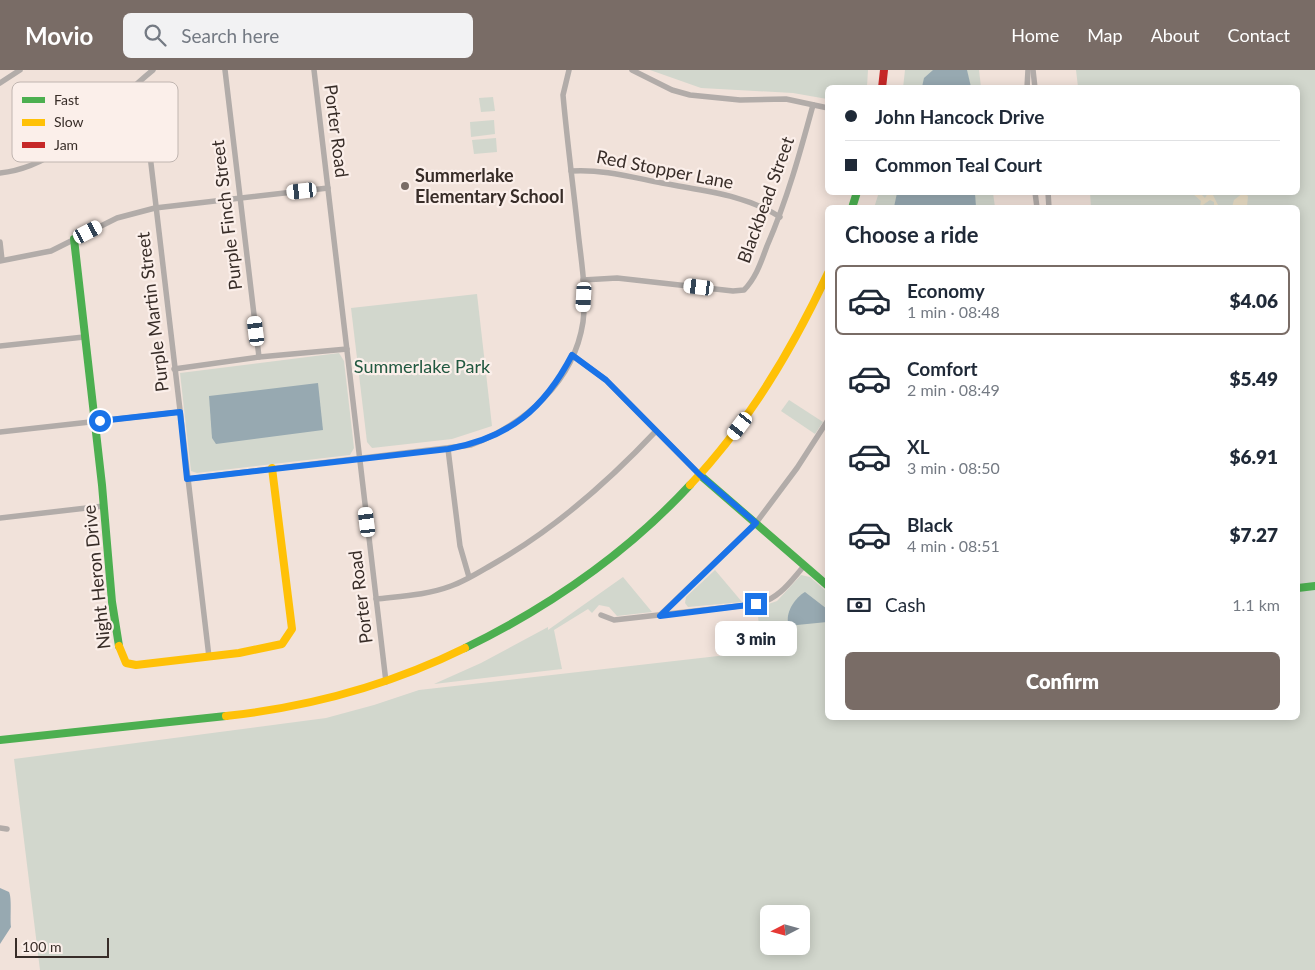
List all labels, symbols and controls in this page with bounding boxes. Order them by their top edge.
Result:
search box [123,13,473,58]
text: Movio [25,21,93,50]
icon: search [141,21,169,49]
text: Search here [181,24,279,47]
text: Home [1011,24,1059,46]
text: Map [1087,24,1123,46]
text: About [1151,24,1200,46]
text: Contact [1228,24,1290,46]
legend [12,82,178,162]
street label: Porter Road [320,83,354,179]
text: Fast [54,91,79,108]
text: John Hancock Drive [875,105,1044,128]
text: Slow [54,113,84,130]
street label: Blackbead Street [732,133,798,266]
text: Jam [54,136,78,153]
street label: Purple Finch Street [206,138,246,291]
street label: Red Stopper Lane [595,145,736,193]
text: Common Teal Court [875,153,1042,176]
place label: Summerlake Elementary School [415,164,564,207]
marker: Summerlake Elementary School [399,180,411,192]
car [286,182,317,200]
car [71,219,104,245]
text: Choose a ride [845,221,979,248]
street label: Purple Martin Street [131,230,173,393]
car [683,278,714,296]
icon: car [847,278,892,323]
text: Economy [907,279,985,302]
car [575,282,592,312]
text: $4.06 [1229,289,1278,312]
text: 1 min · 08:48 [907,302,1000,321]
car [246,315,265,347]
park label: Summerlake Park [354,355,491,377]
icon: car [847,356,892,401]
text: Comfort [907,357,978,380]
text: $5.49 [1229,367,1278,390]
text: 2 min · 08:49 [907,380,1000,399]
route start [89,410,111,432]
car [724,410,755,442]
icon: car [847,434,892,479]
text: XL [907,435,930,458]
text: $6.91 [1229,445,1278,468]
text: 3 min · 08:50 [907,458,1000,477]
street label: Night Heron Drive [77,504,115,650]
car [357,506,376,538]
icon: car [847,512,892,557]
text: Black [907,513,953,536]
text: $7.27 [1229,523,1278,546]
text: 4 min · 08:51 [907,536,1000,555]
street label: Porter Road [343,549,377,645]
icon: cash [845,591,873,619]
route end [745,593,767,615]
text: Cash [885,593,926,616]
text: 1.1 km [1232,595,1280,614]
callout: 3 min [715,622,797,656]
text: 3 min [736,629,776,648]
button: Confirm [845,652,1280,710]
north arrow [760,905,810,955]
map controls [760,905,810,955]
scale bar [15,935,109,958]
text: 100 m [22,938,61,955]

